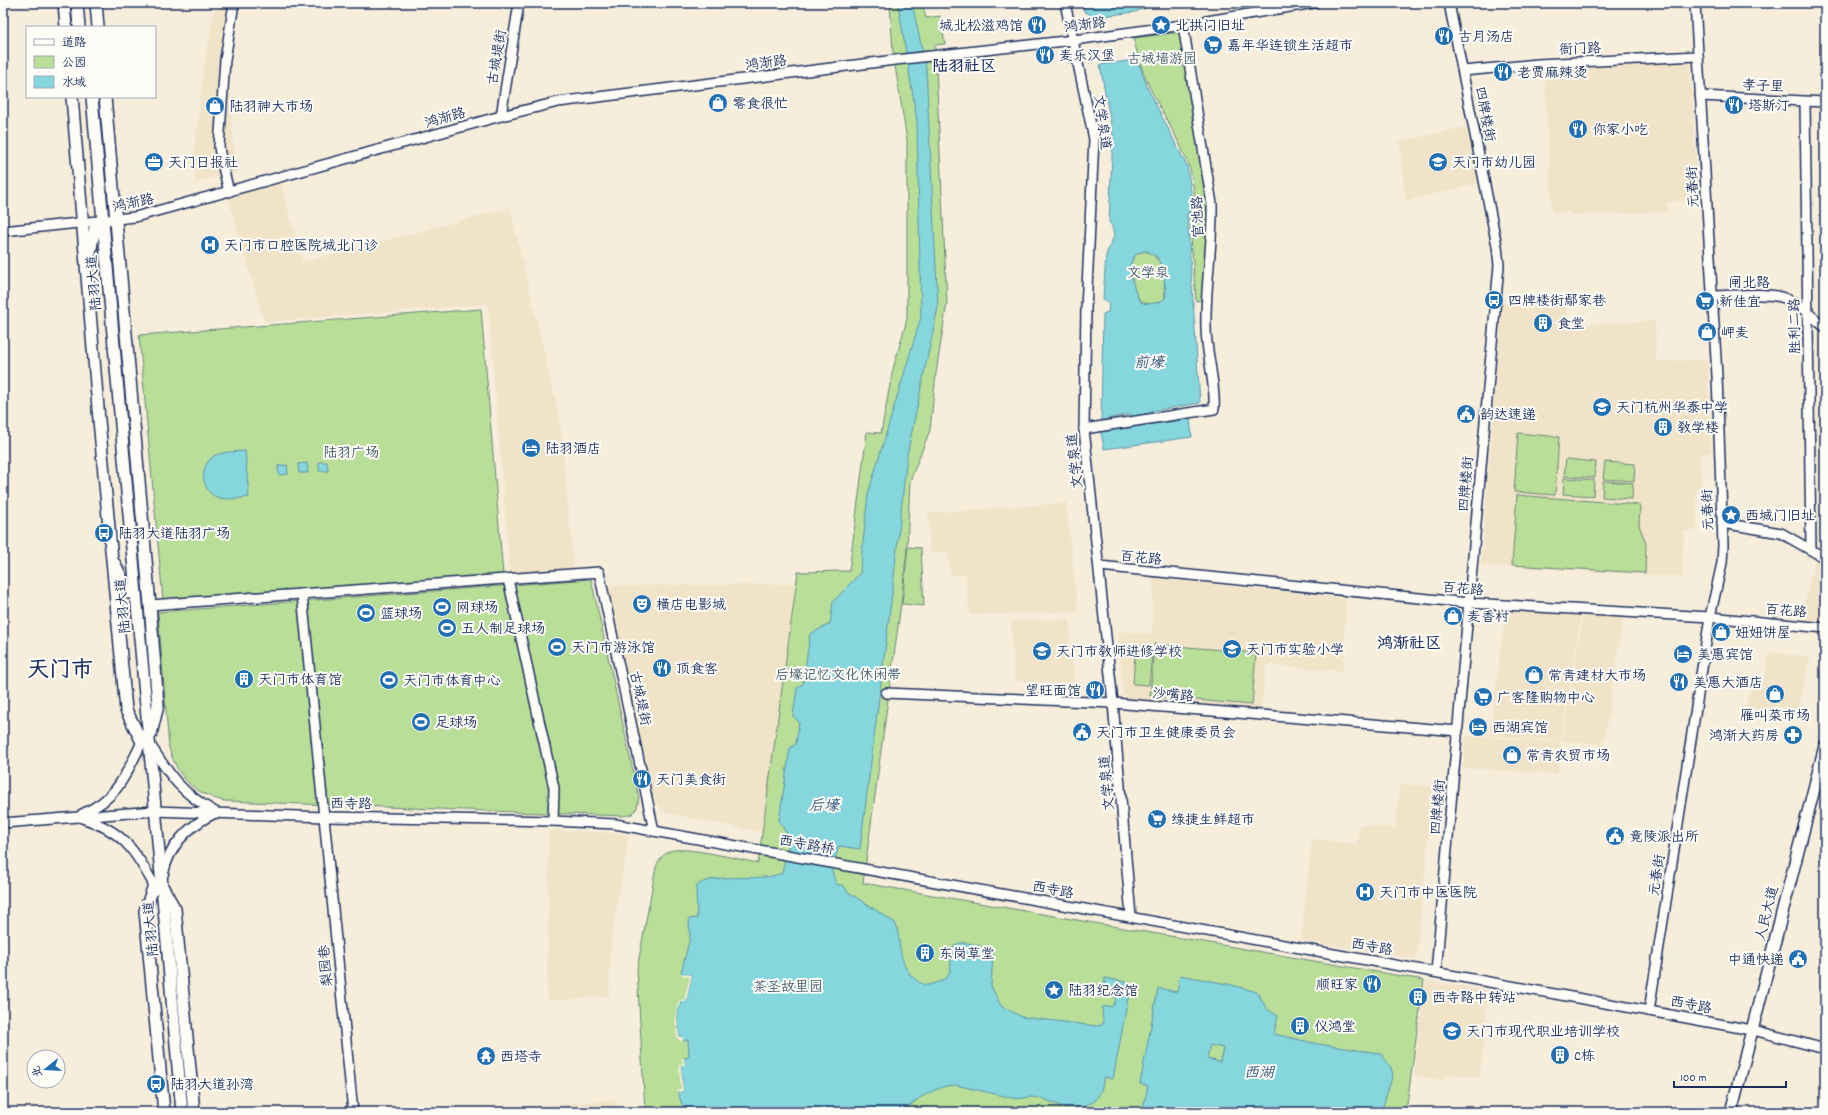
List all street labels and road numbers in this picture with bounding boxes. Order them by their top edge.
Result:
street label: 鸿渐路 [1063,14,1107,38]
street label: 古城堤街 [483,28,513,87]
street label: 衙门路 [1558,39,1602,61]
street label: 鸿渐路 [744,52,788,76]
street label: 孝子里 [1741,76,1784,98]
street label: 四牌楼街 [1469,85,1499,144]
street label: 文学泉道 [1087,93,1115,151]
street label: 鸿渐路 [423,104,468,134]
street label: 元春街 [1683,165,1705,208]
street label: 鸿渐路 [111,190,156,218]
street label: 官池路 [1188,196,1210,238]
street label: 陆羽大道 [83,254,107,312]
street label: 闸北路 [1728,274,1770,294]
street label: 胜利二路 [1786,298,1806,354]
street label: 文学泉道 [1063,432,1089,490]
street label: 四牌楼街 [1455,455,1479,513]
street label: 元春街 [1698,489,1720,531]
street label: 百花路 [1119,547,1163,571]
street label: 陆羽大道 [112,577,136,635]
street label: 百花路 [1441,578,1485,602]
street label: 百花路 [1764,600,1808,624]
street label: 古城堤街 [623,669,655,728]
street label: 沙嘴路 [1151,684,1195,708]
street label: 文学泉道 [1096,754,1120,812]
street label: 四牌楼街 [1427,778,1451,836]
street label: 西寺路 [330,795,372,815]
street label: 西寺路桥 [777,831,836,861]
street label: 元春街 [1645,853,1671,898]
street label: 西寺路 [1030,877,1075,905]
street label: 人民大道 [1751,884,1784,943]
street label: 陆羽大道 [140,900,164,958]
street label: 西寺路 [1349,934,1394,961]
street label: 梨园巷 [315,943,339,988]
street label: 西寺路 [1668,992,1713,1020]

